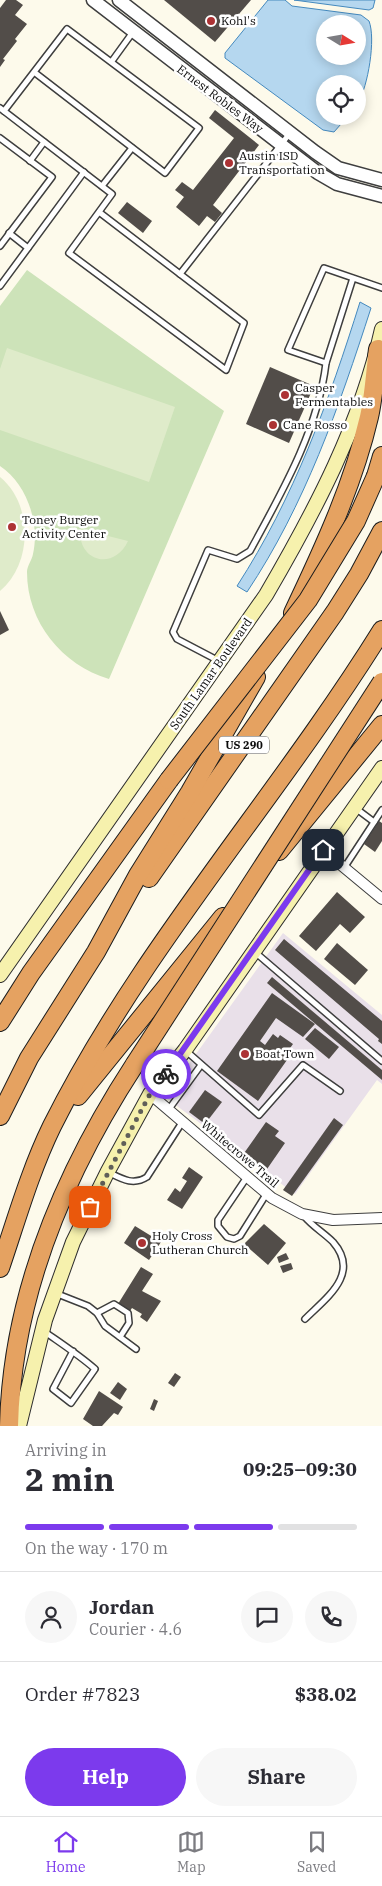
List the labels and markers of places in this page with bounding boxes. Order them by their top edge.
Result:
place label: Kohl's [221,13,256,28]
marker: Kohl's [205,15,217,27]
place label: Austin ISD Transportation [239,148,325,177]
marker: Austin ISD Transportation [223,157,235,169]
place label: Casper Fermentables [295,380,373,409]
marker: Casper Fermentables [279,389,291,401]
place label: Cane Rosso [283,417,347,432]
marker: Cane Rosso [267,419,279,431]
place label: Toney Burger Activity Center [22,512,106,541]
marker: Toney Burger Activity Center [6,521,18,533]
pin [302,829,344,871]
place label: Boat Town [255,1046,315,1061]
marker: Boat Town [239,1048,251,1060]
pin [69,1186,111,1228]
place label: Holy Cross Lutheran Church [152,1228,249,1257]
marker: Holy Cross Lutheran Church [136,1237,148,1249]

